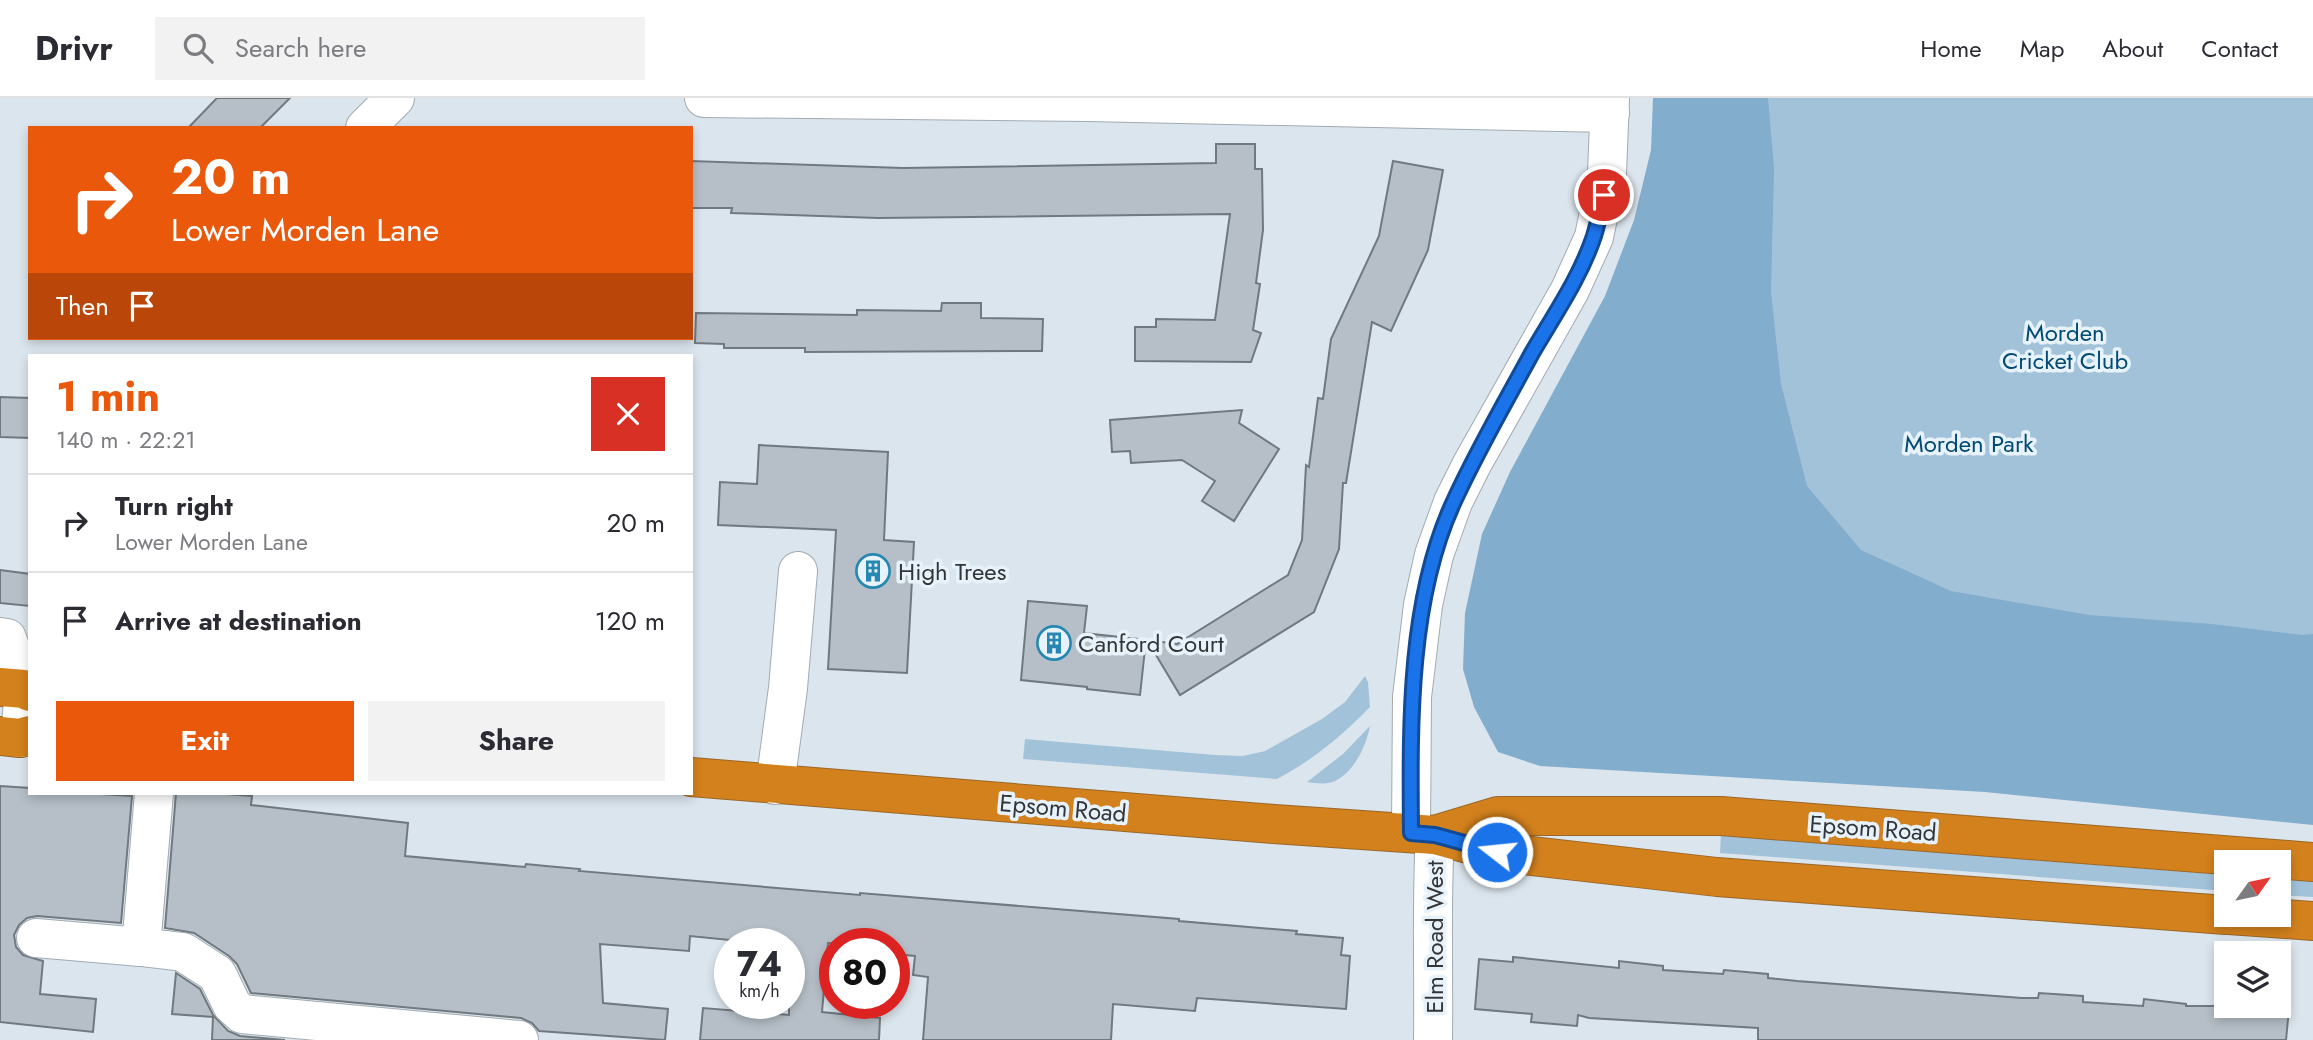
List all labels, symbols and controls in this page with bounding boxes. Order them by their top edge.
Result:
search box [155,17,645,80]
text: Drivr [35,25,113,72]
icon: search [179,29,217,67]
text: Search here [235,29,366,67]
text: Home [1920,31,1982,66]
text: Map [2020,31,2064,66]
text: About [2102,31,2163,66]
text: Contact [2201,31,2278,66]
text: 20 m [171,142,290,212]
icon: right [56,154,147,245]
pin [1574,165,1634,225]
icon: arrive [1585,176,1623,214]
text: Lower Morden Lane [171,207,439,253]
text: Then [56,287,109,325]
icon: arrive [123,287,161,325]
park label: Morden Cricket Club [2002,315,2128,378]
text: 1 min [56,366,160,427]
button: close [591,377,665,451]
text: 140 m · 22:21 [56,423,196,457]
park label: Morden Park [1904,426,2034,461]
text: Turn right [115,487,233,525]
icon: right [56,504,94,542]
text: 20 m [607,504,665,542]
text: Lower Morden Lane [115,525,308,559]
building icon: High Trees [854,552,892,590]
place label: High Trees [898,554,1006,589]
icon: arrive [56,602,94,640]
text: Arrive at destination [115,602,362,640]
text: 120 m [595,602,665,640]
building icon: Canford Court [1035,624,1073,662]
place label: Canford Court [1078,626,1224,661]
button: Exit [56,701,354,781]
button: Share [368,701,665,781]
street label: Epsom Road [998,785,1128,831]
street label: Epsom Road [1808,806,1938,850]
position arrow [1460,815,1534,889]
north arrow [2214,850,2291,928]
map controls [2214,850,2291,1018]
street label: Elm Road West [1417,860,1452,1014]
speed limit sign: 80 [819,928,910,1019]
text: 74 [737,939,782,989]
button: layers [2214,941,2291,1018]
text: km/h [739,978,780,1004]

